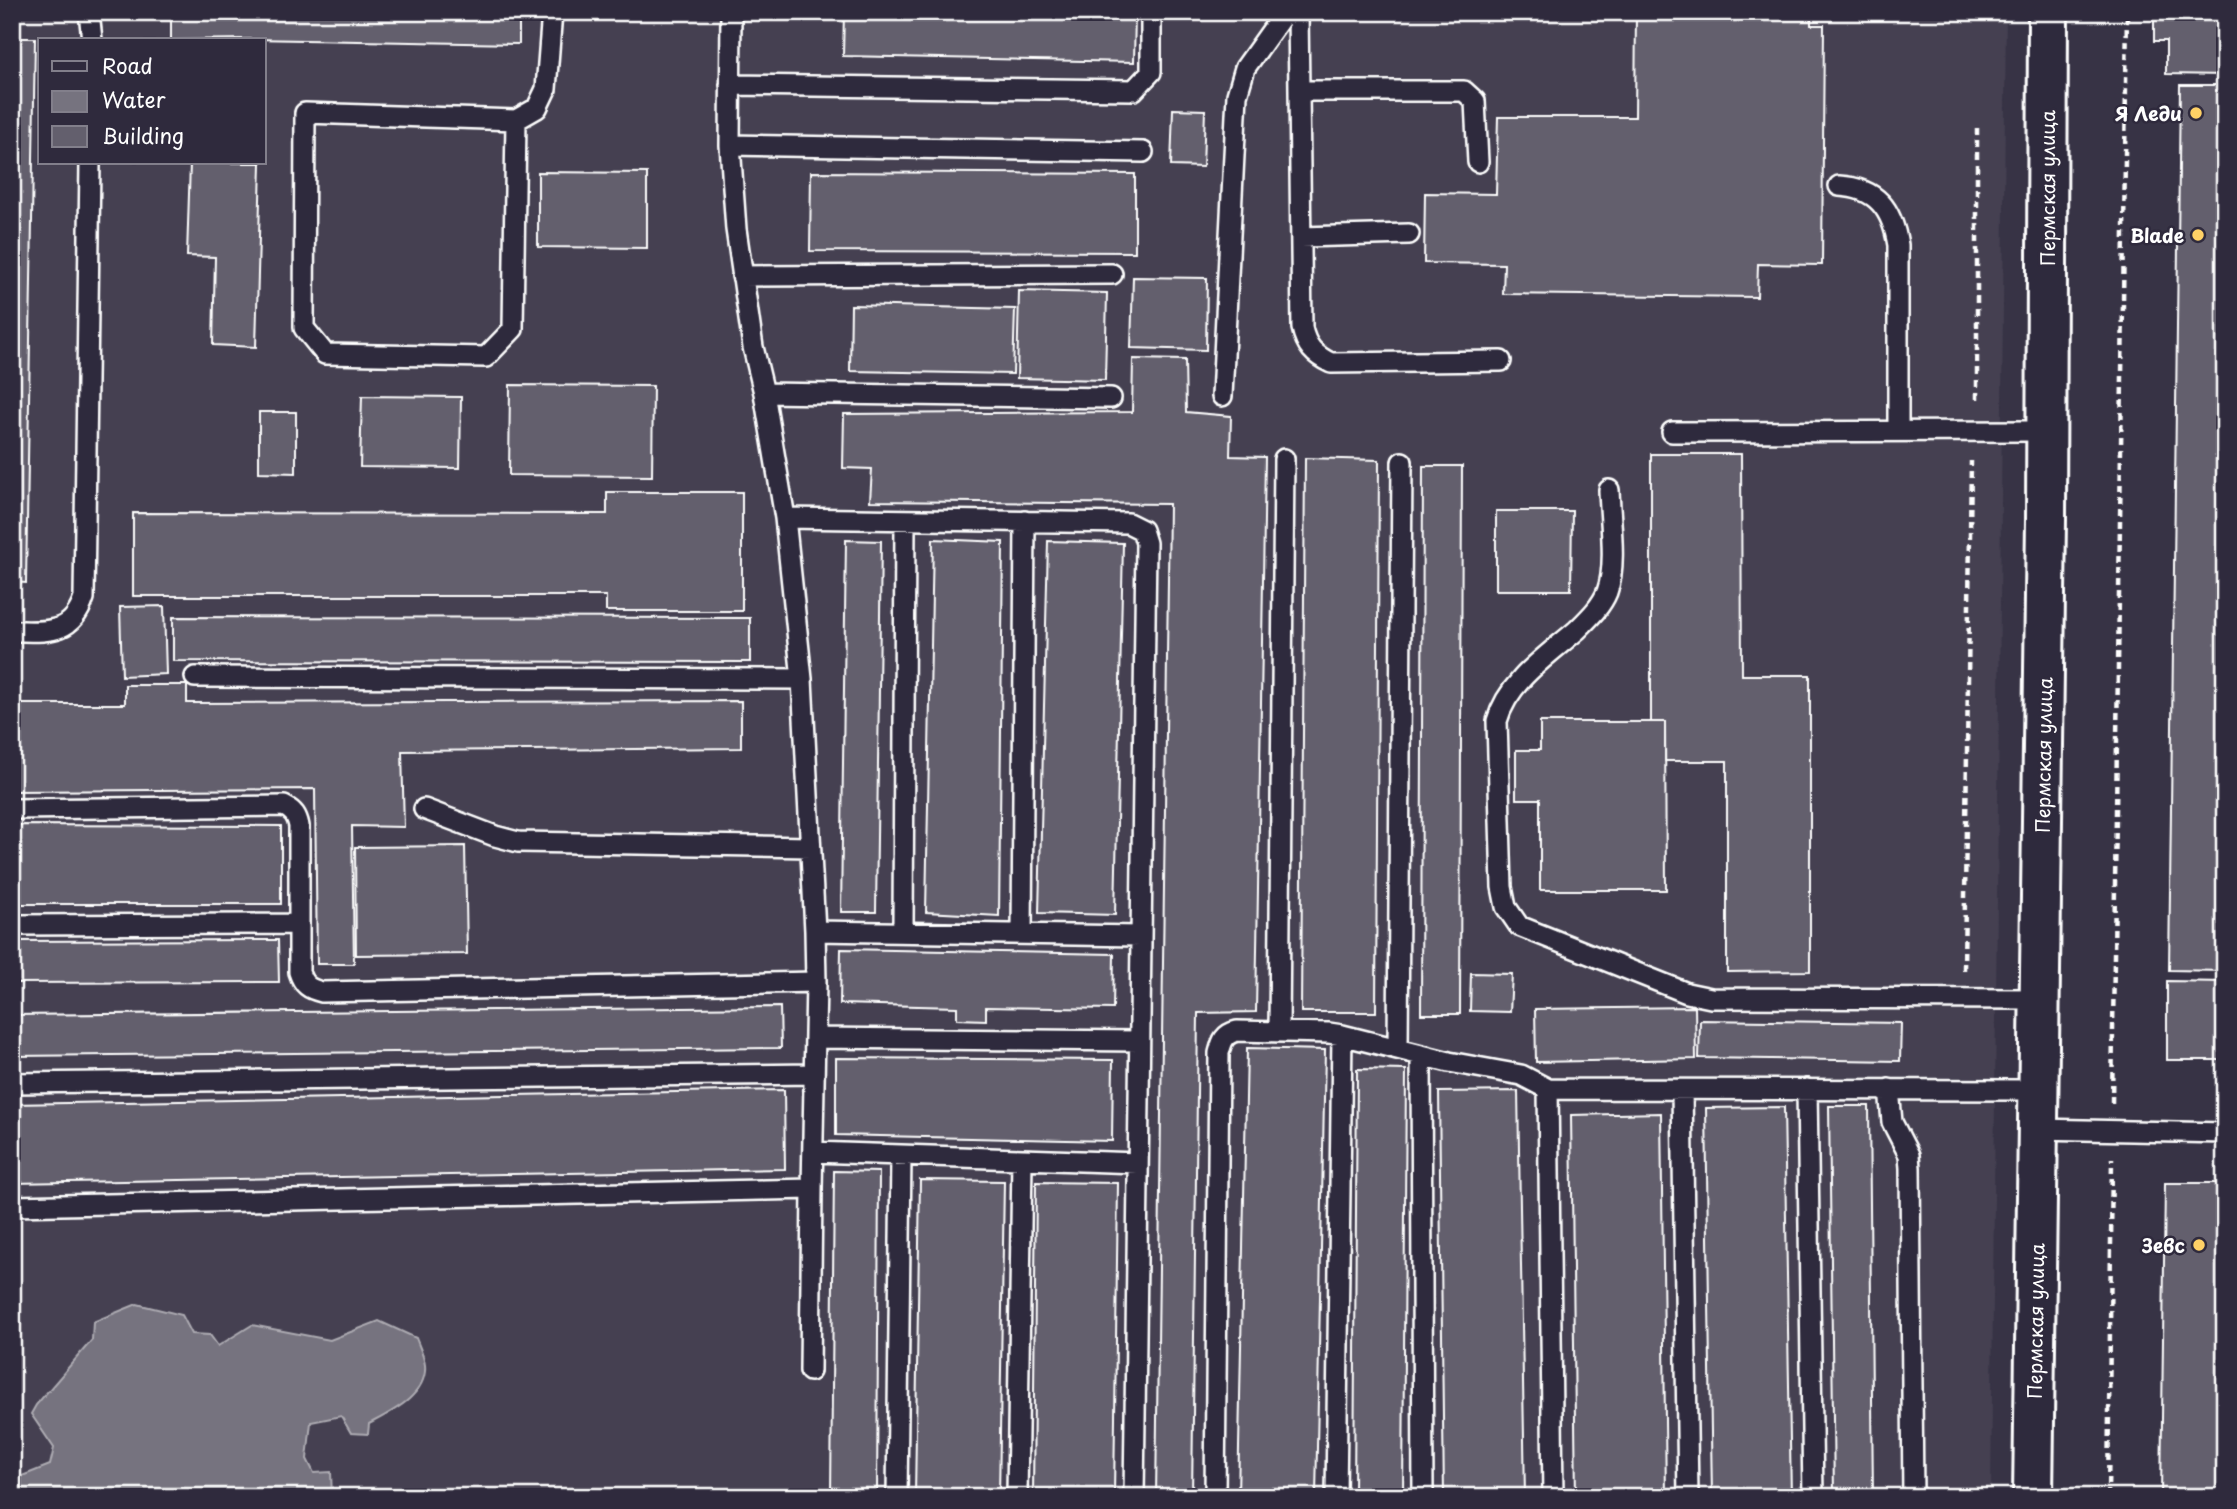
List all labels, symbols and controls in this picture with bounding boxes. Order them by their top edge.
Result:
legend [38,38,266,164]
text: Road [102,49,153,81]
text: Water [102,83,166,115]
place label: Я Леди [2115,99,2182,127]
marker: Я Леди [2188,105,2204,121]
street label: Пермская улица [2033,110,2061,266]
text: Building [102,119,184,151]
place label: Blade [2130,221,2184,249]
marker: Blade [2190,227,2206,243]
street label: Пермская улица [2028,677,2058,833]
place label: Зевс [2141,1231,2185,1259]
marker: Зевс [2191,1237,2207,1253]
street label: Пермская улица [2020,1243,2050,1399]

